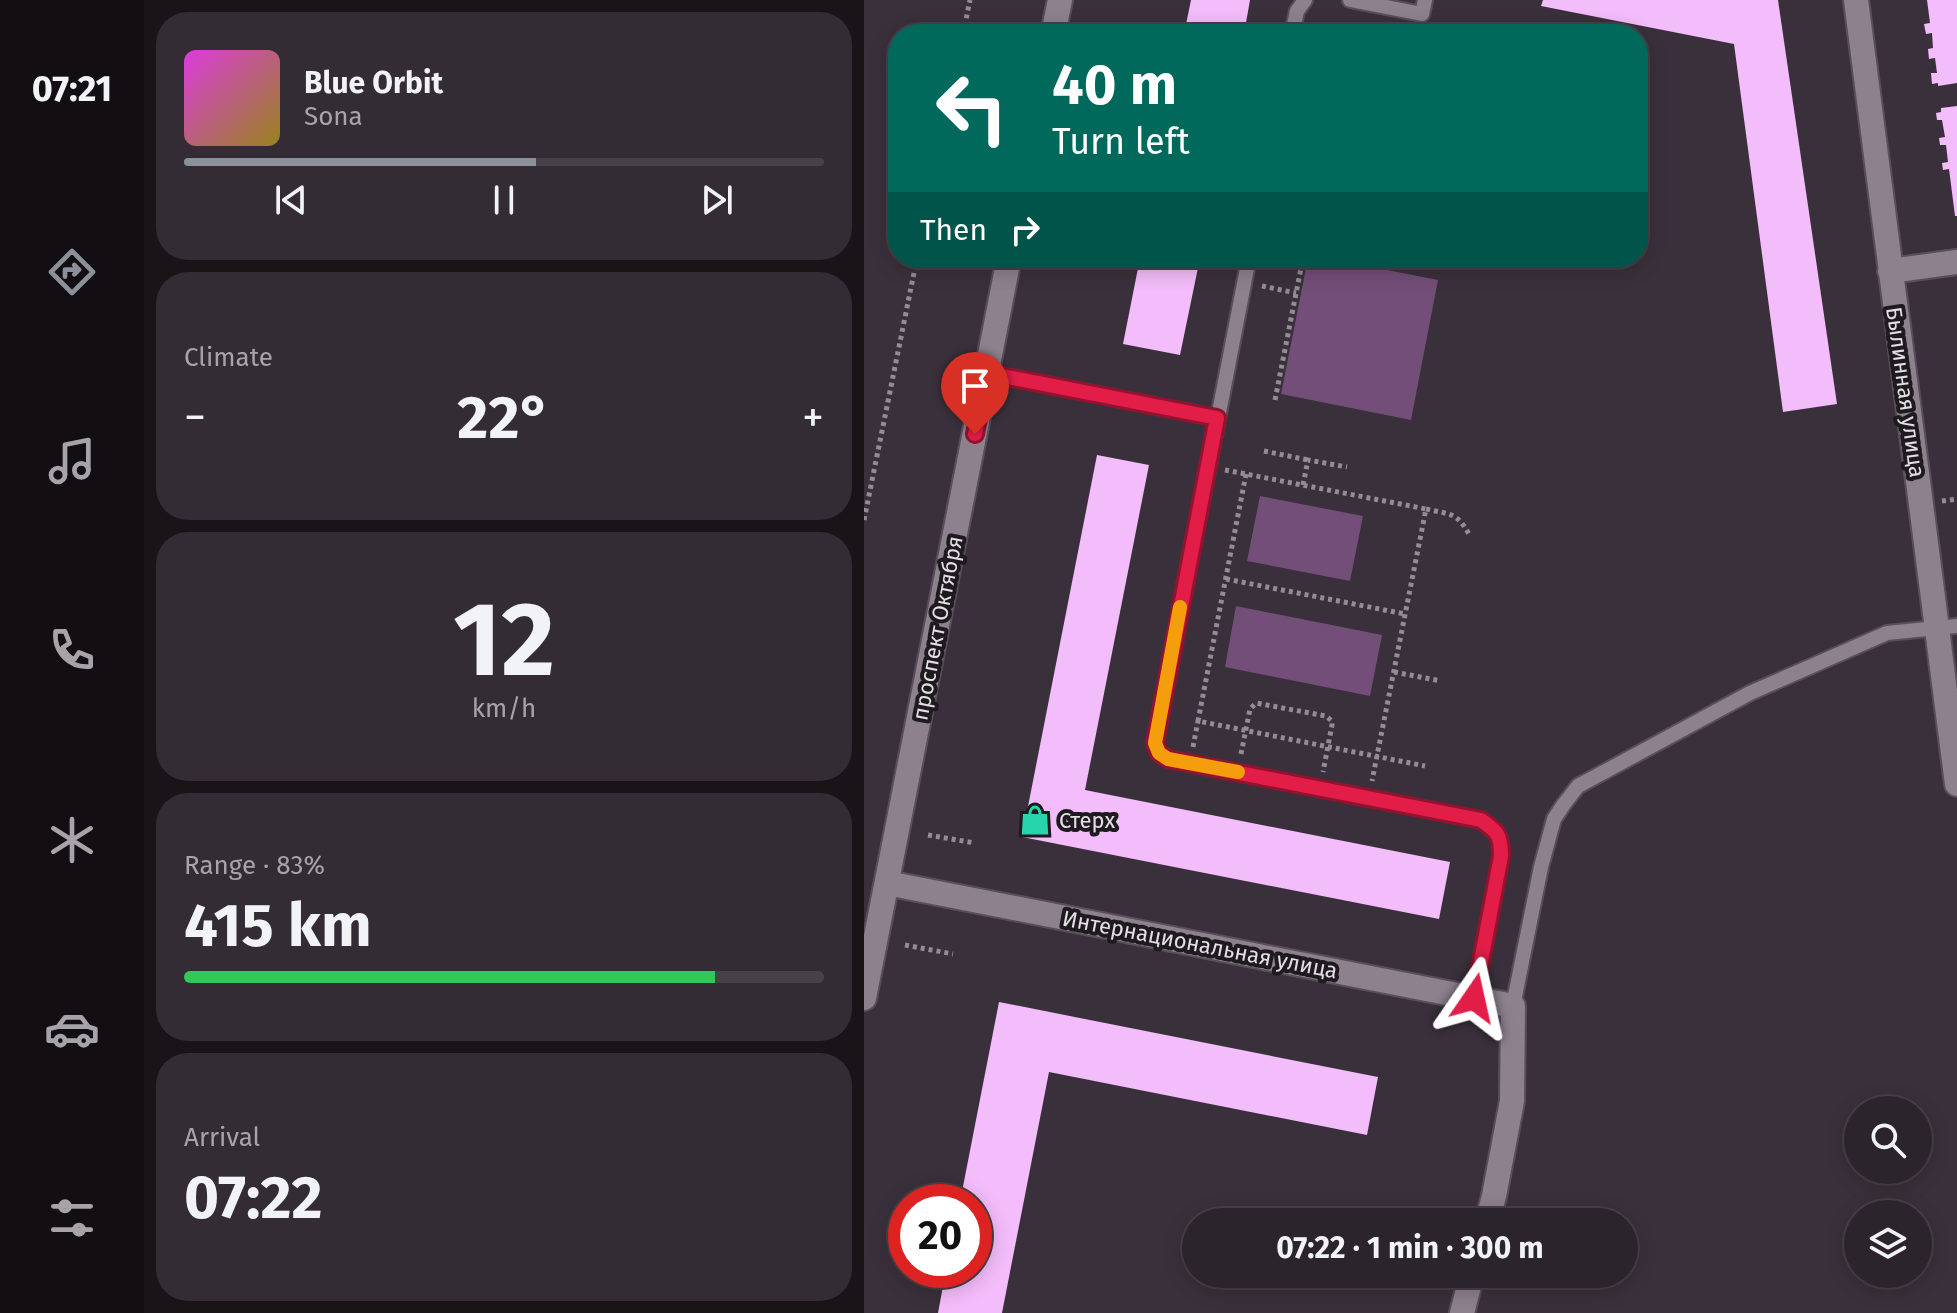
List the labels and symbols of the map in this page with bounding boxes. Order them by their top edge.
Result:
street label: Былинная улица [1880,305,1931,479]
pin [941,352,1009,434]
street label: проспект Октября [906,533,969,723]
shop icon: Стерх [1018,803,1052,837]
place label: Стерх [1059,807,1115,834]
street label: Интернациональная улица [1060,905,1340,984]
position arrow [1432,956,1516,1040]
speed limit sign: 20 [888,1184,992,1288]

